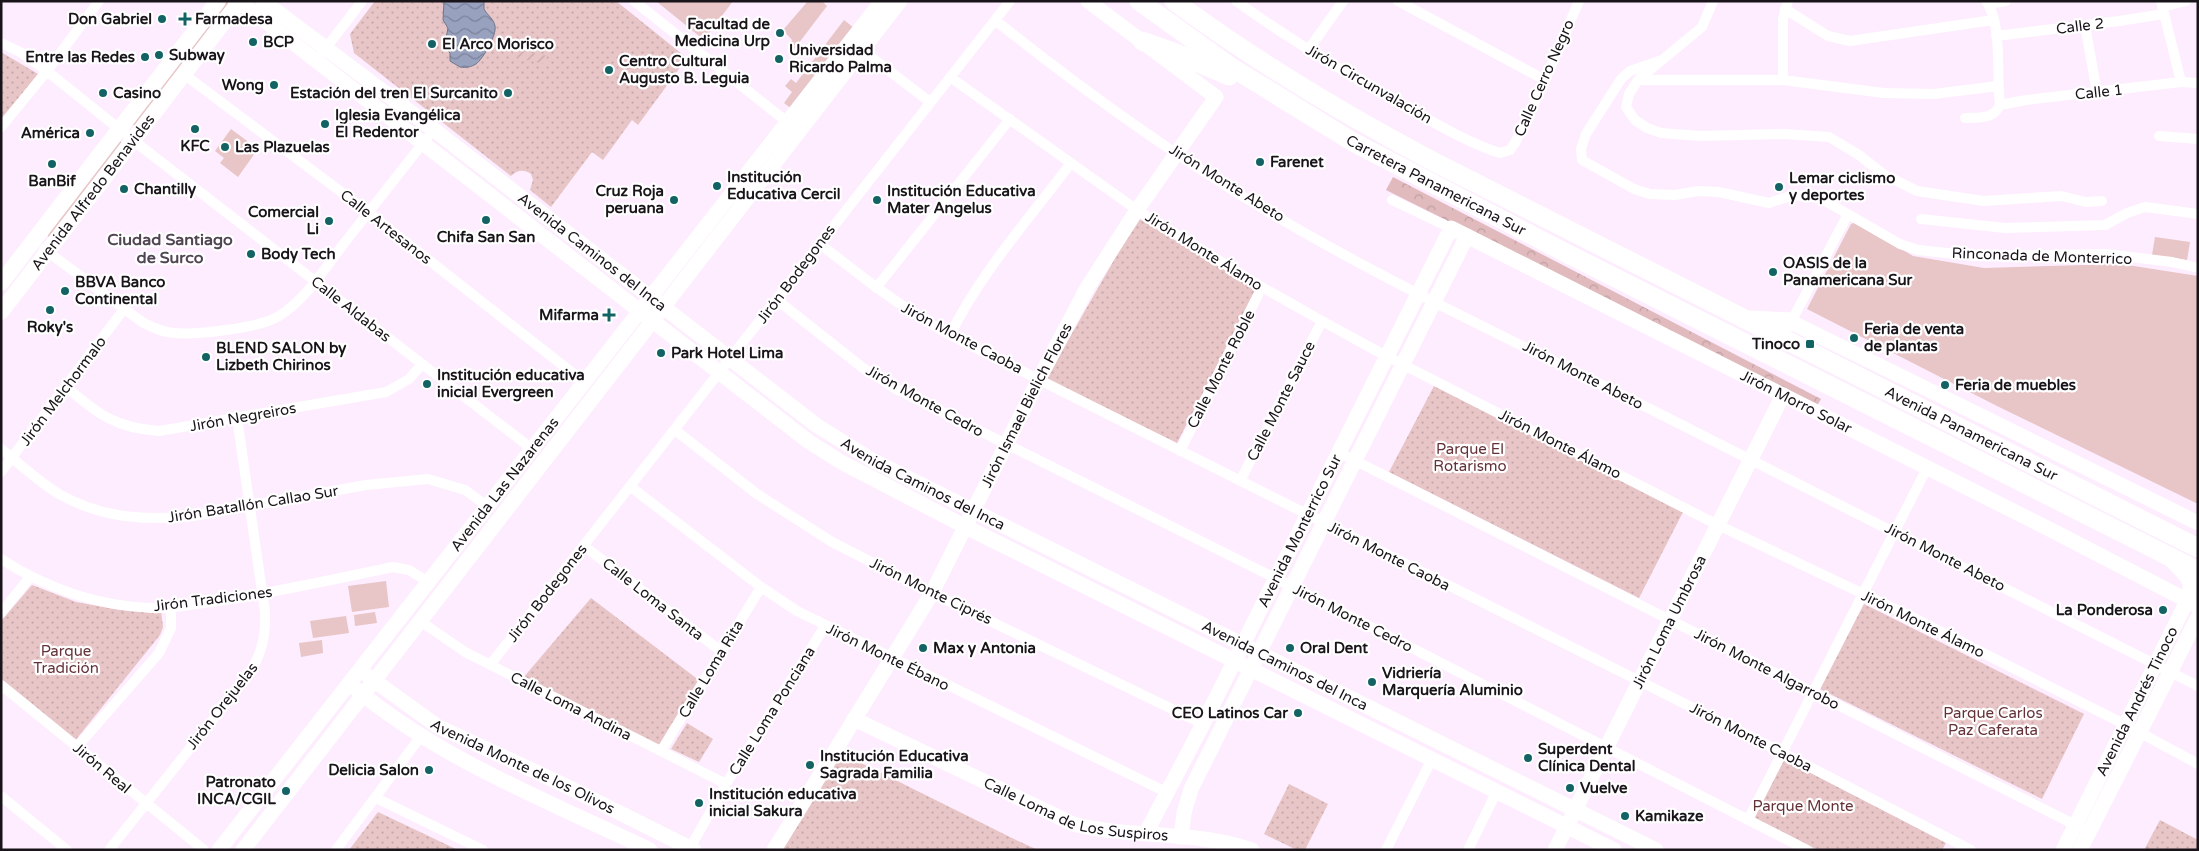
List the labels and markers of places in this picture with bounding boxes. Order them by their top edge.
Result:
place label: Don Gabriel [68,10,152,28]
place label: Farmadesa [195,10,273,28]
marker: Don Gabriel [156,13,168,25]
marker: Farmadesa [179,13,191,25]
place label: Facultad de Medicina Urp [675,15,771,51]
marker: Facultad de Medicina Urp [774,27,786,39]
place label: BCP [263,33,294,51]
place label: El Arco Morisco [442,35,554,53]
marker: BCP [247,36,259,48]
marker: El Arco Morisco [426,38,438,50]
place label: Universidad Ricardo Palma [789,41,892,76]
place label: Subway [169,46,225,65]
place label: Entre las Redes [25,48,135,66]
marker: Subway [153,49,165,61]
marker: Entre las Redes [139,51,151,63]
place label: Centro Cultural Augusto B. Leguia [619,52,750,88]
marker: Universidad Ricardo Palma [773,53,785,65]
marker: Centro Cultural Augusto B. Leguia [603,64,615,76]
place label: Wong [222,76,264,95]
marker: Wong [268,79,280,91]
place label: Casino [113,84,161,102]
place label: Estación del tren El Surcanito [290,84,498,102]
marker: Casino [97,87,109,99]
marker: Estación del tren El Surcanito [502,87,514,99]
place label: Iglesia Evangélica El Redentor [335,106,461,141]
marker: Iglesia Evangélica El Redentor [319,118,331,130]
marker: KFC [189,123,201,135]
place label: América [21,124,80,142]
marker: América [84,127,96,139]
place label: KFC [180,137,210,155]
place label: Las Plazuelas [235,138,330,156]
marker: Las Plazuelas [219,141,231,153]
place label: Farenet [1270,153,1324,171]
marker: Farenet [1254,156,1266,168]
marker: BanBif [46,158,58,170]
place label: Institución Educativa Cercil [727,168,841,203]
place label: Lemar ciclismo y deportes [1789,169,1895,205]
place label: BanBif [28,172,76,190]
place label: Chantilly [134,180,196,199]
marker: Institución Educativa Cercil [711,180,723,192]
marker: Lemar ciclismo y deportes [1773,181,1785,193]
place label: Cruz Roja peruana [595,182,664,218]
place label: Institución Educativa Mater Angelus [887,182,1036,218]
marker: Chantilly [118,183,130,195]
marker: Cruz Roja peruana [668,194,680,206]
marker: Institución Educativa Mater Angelus [871,194,883,206]
place label: Comercial Li [248,203,319,238]
marker: Chifa San San [480,214,492,226]
marker: Comercial Li [323,215,335,227]
place label: Chifa San San [437,228,535,246]
place label: Body Tech [261,245,336,264]
marker: Body Tech [245,248,257,260]
place label: OASIS de la Panamericana Sur [1783,254,1913,289]
marker: OASIS de la Panamericana Sur [1767,266,1779,278]
place label: BBVA Banco Continental [75,273,165,308]
marker: BBVA Banco Continental [59,285,71,297]
marker: Roky's [44,304,56,316]
place label: Mifarma [539,306,599,324]
marker: Mifarma [603,309,615,321]
place label: Roky's [27,318,73,337]
place label: Feria de venta de plantas [1864,320,1964,356]
marker: Feria de venta de plantas [1848,332,1860,344]
place label: Tinoco [1751,335,1800,353]
marker: Tinoco [1804,338,1816,350]
place label: BLEND SALON by Lizbeth Chirinos [216,339,346,374]
place label: Park Hotel Lima [671,344,783,362]
marker: Park Hotel Lima [655,347,667,359]
marker: BLEND SALON by Lizbeth Chirinos [200,351,212,363]
place label: Institución educativa inicial Evergreen [437,366,585,402]
place label: Feria de muebles [1955,376,2076,394]
marker: Institución educativa inicial Evergreen [421,378,433,390]
marker: Feria de muebles [1939,379,1951,391]
place label: La Ponderosa [2056,601,2153,619]
marker: La Ponderosa [2157,604,2169,616]
place label: Max y Antonia [933,639,1036,658]
place label: Oral Dent [1300,639,1368,657]
marker: Max y Antonia [917,642,929,654]
marker: Oral Dent [1284,642,1296,654]
place label: Vidriería Marquería Aluminio [1382,664,1523,700]
marker: Vidriería Marquería Aluminio [1366,676,1378,688]
place label: CEO Latinos Car [1172,704,1288,722]
marker: CEO Latinos Car [1292,707,1304,719]
place label: Superdent Clínica Dental [1538,740,1635,775]
place label: Institución Educativa Sagrada Familia [820,747,969,783]
marker: Superdent Clínica Dental [1522,752,1534,764]
marker: Institución Educativa Sagrada Familia [804,759,816,771]
place label: Delicia Salon [328,761,419,779]
marker: Delicia Salon [423,764,435,776]
place label: Patronato INCA/CGIL [197,773,276,808]
place label: Vuelve [1580,779,1628,797]
marker: Vuelve [1564,782,1576,794]
marker: Patronato INCA/CGIL [280,785,292,797]
place label: Institución educativa inicial Sakura [709,785,857,820]
marker: Institución educativa inicial Sakura [693,797,705,809]
place label: Kamikaze [1635,807,1704,825]
marker: Kamikaze [1619,810,1631,822]

